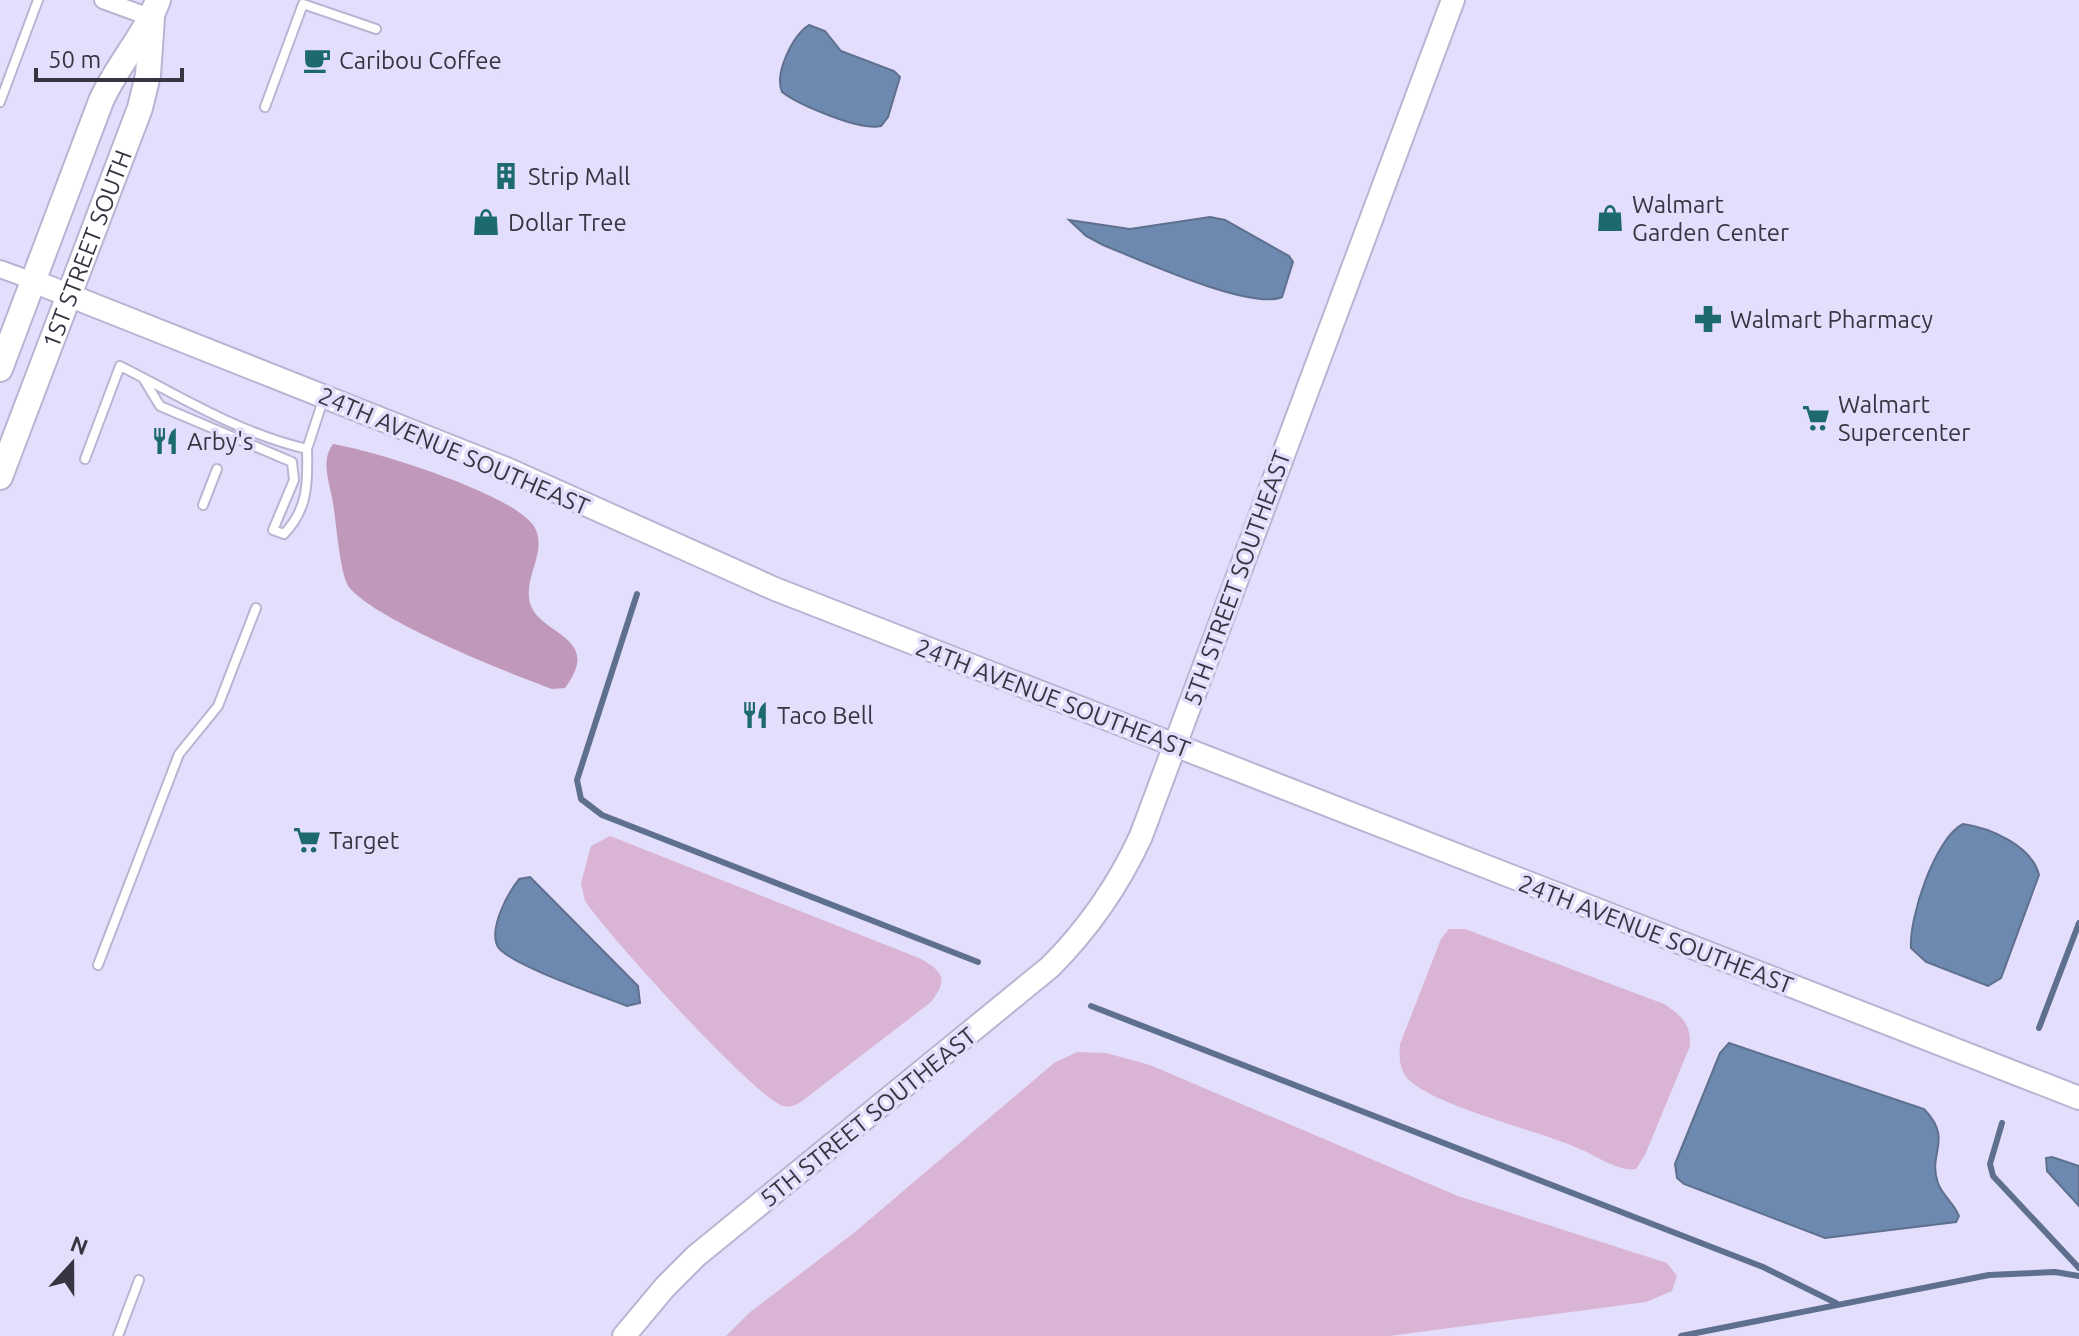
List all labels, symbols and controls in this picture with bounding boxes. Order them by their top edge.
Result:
scale bar [36,32,182,82]
cafe icon: Caribou Coffee [302,45,332,75]
text: 50 m [48,46,101,73]
place label: Caribou Coffee [339,47,502,74]
street label: 1ST STREET SOUTH [37,146,136,352]
building icon: Strip Mall [491,161,521,191]
place label: Strip Mall [528,163,630,190]
place label: Walmart Garden Center [1632,191,1789,246]
shop icon: Walmart Garden Center [1595,203,1625,233]
shop icon: Dollar Tree [471,207,501,237]
place label: Dollar Tree [508,209,627,236]
pharmacy icon: Walmart Pharmacy [1693,304,1723,334]
place label: Walmart Pharmacy [1730,306,1933,333]
street label: 24TH AVENUE SOUTHEAST [315,382,593,520]
place label: Walmart Supercenter [1838,391,1970,446]
supermarket icon: Walmart Supercenter [1801,403,1831,433]
restaurant icon: Arby's [150,426,180,456]
place label: Arby's [187,428,253,455]
street label: 5TH STREET SOUTHEAST [1178,447,1296,709]
street label: 24TH AVENUE SOUTHEAST [912,633,1194,763]
restaurant icon: Taco Bell [740,700,770,730]
place label: Taco Bell [777,702,873,729]
supermarket icon: Target [292,825,322,855]
place label: Target [329,827,400,854]
street label: 24TH AVENUE SOUTHEAST [1515,869,1797,999]
street label: 5TH STREET SOUTHEAST [755,1022,981,1212]
north arrow [32,1224,112,1304]
text: N [67,1230,91,1259]

